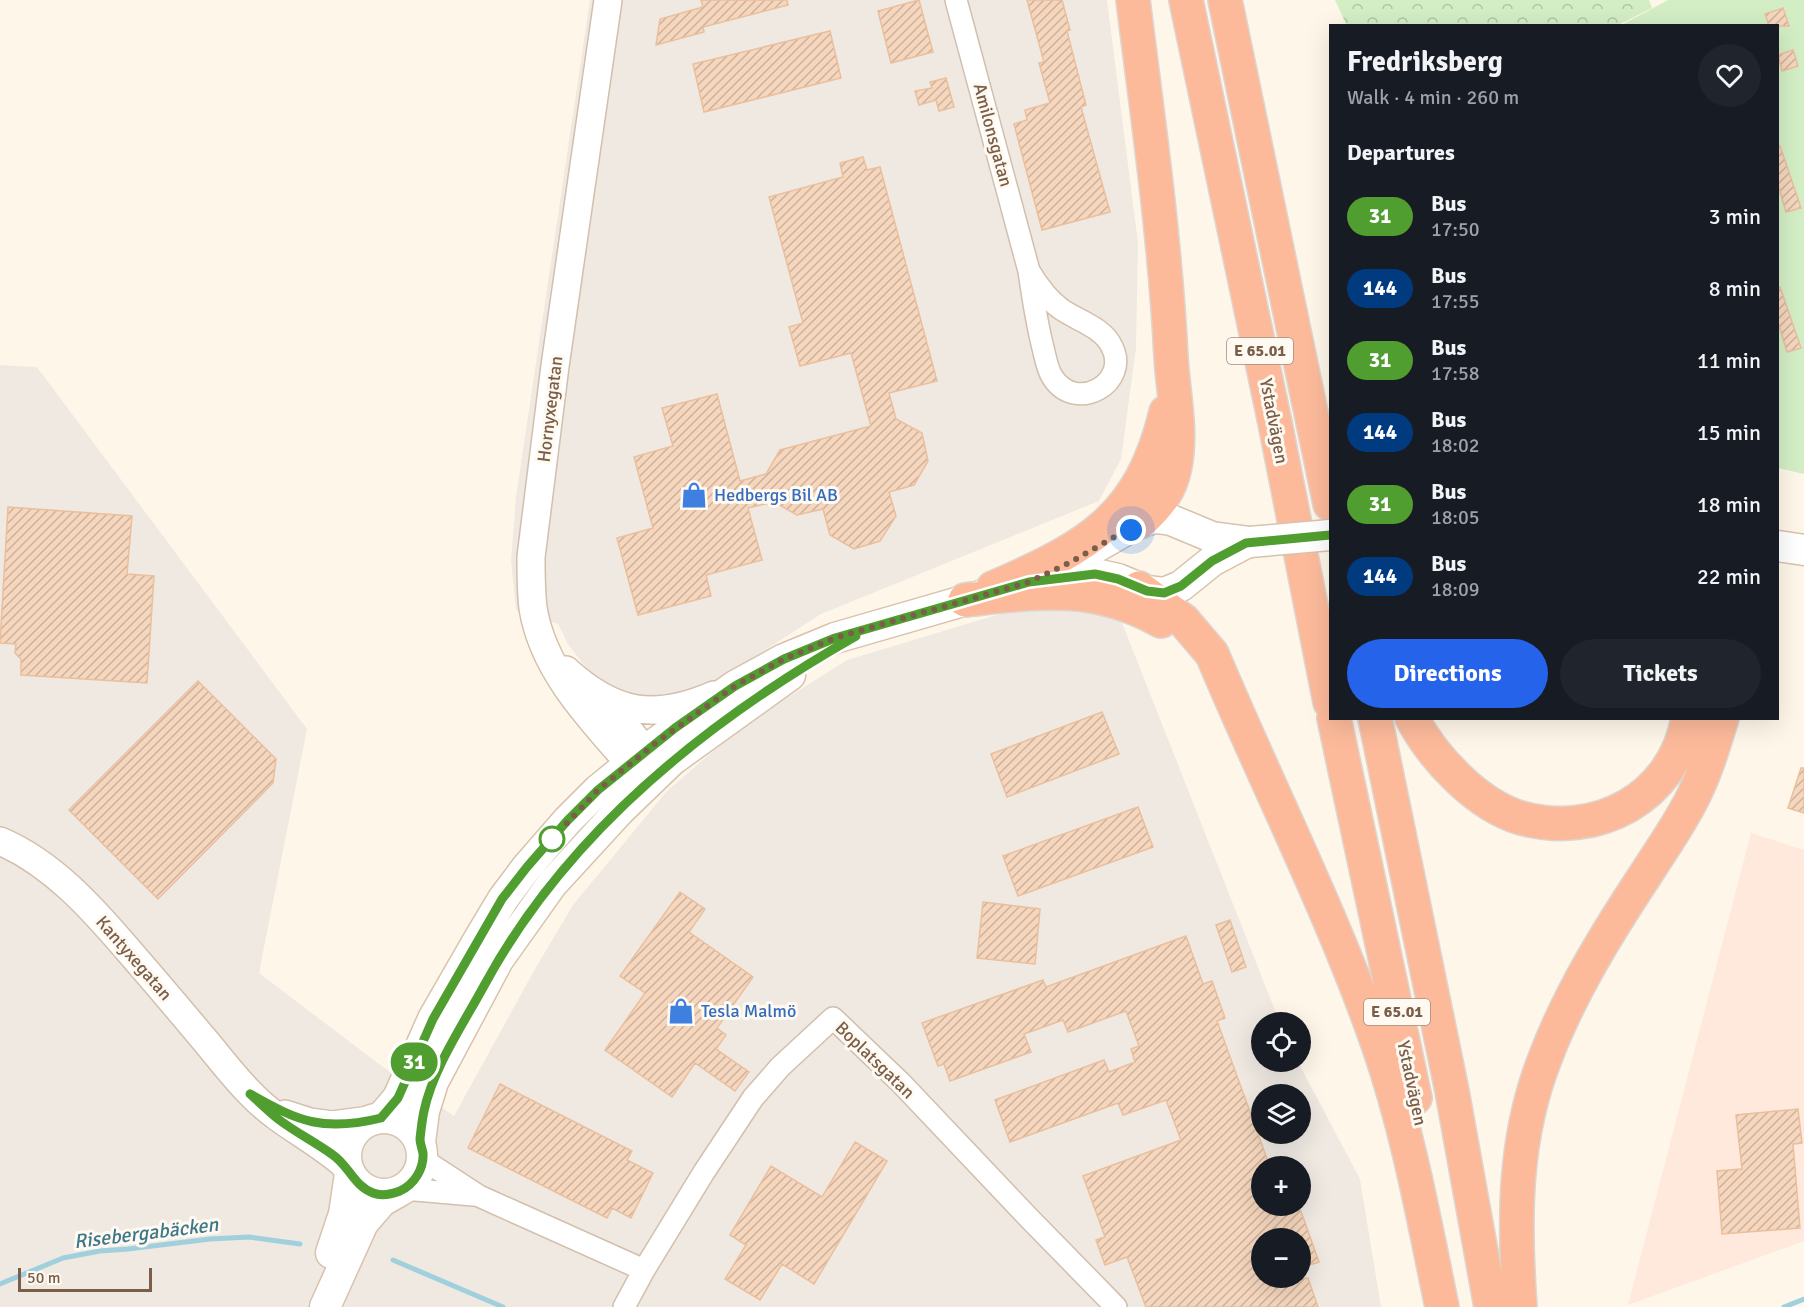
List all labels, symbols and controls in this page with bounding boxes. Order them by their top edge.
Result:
button: heart [1698,44,1761,107]
text: Fredriksberg [1347,45,1503,79]
street label: Amilonsgatan [969,81,1017,189]
text: Walk · 4 min · 260 m [1347,85,1519,110]
text: Departures [1347,139,1455,166]
text: Bus [1431,190,1466,217]
text: 31 [1369,203,1391,229]
text: 3 min [1709,203,1761,230]
text: 17:50 [1431,217,1480,242]
text: Bus [1431,262,1466,289]
text: 144 [1363,275,1397,301]
text: 8 min [1709,275,1761,302]
text: 17:55 [1431,289,1480,314]
text: Bus [1431,334,1466,361]
road number: E 65.01 [1227,338,1293,364]
text: 31 [1369,347,1391,373]
text: 11 min [1697,347,1761,374]
street label: Hornyxegatan [533,355,567,463]
text: 17:58 [1431,361,1480,386]
street label: Ystadvägen [1255,376,1293,466]
text: Bus [1431,406,1466,433]
text: 144 [1363,419,1397,445]
text: 15 min [1697,419,1761,446]
text: 18:02 [1431,433,1480,458]
text: Bus [1431,478,1466,505]
shop icon: Hedbergs Bil AB [679,480,709,510]
place label: Hedbergs Bil AB [714,484,838,506]
text: 31 [1369,491,1391,517]
text: 18 min [1697,491,1761,518]
text: 18:05 [1431,505,1480,530]
your location [1116,515,1146,545]
text: Bus [1431,550,1466,577]
text: 144 [1363,563,1397,589]
text: 22 min [1697,563,1761,590]
text: 18:09 [1431,577,1480,602]
button: Directions [1347,639,1548,708]
button: Tickets [1560,639,1761,708]
unlabelled marker [539,826,565,852]
street label: Kantyxegatan [91,911,177,1005]
shop icon: Tesla Malmö [666,996,696,1026]
road number: E 65.01 [1364,999,1430,1025]
place label: Tesla Malmö [701,1000,796,1022]
map controls [1251,1012,1311,1288]
button: locate [1251,1012,1311,1072]
street label: Boplatsgatan [831,1017,919,1103]
street label: Ystadvägen [1392,1038,1432,1128]
line badge: 31 [387,1042,441,1082]
text: 31 [403,1049,425,1075]
button: layers [1251,1084,1311,1144]
button: + [1251,1156,1311,1216]
water label: Risebergabäcken [72,1212,221,1254]
button: − [1251,1228,1311,1288]
scale bar [18,1265,152,1292]
text: 50 m [27,1268,61,1288]

